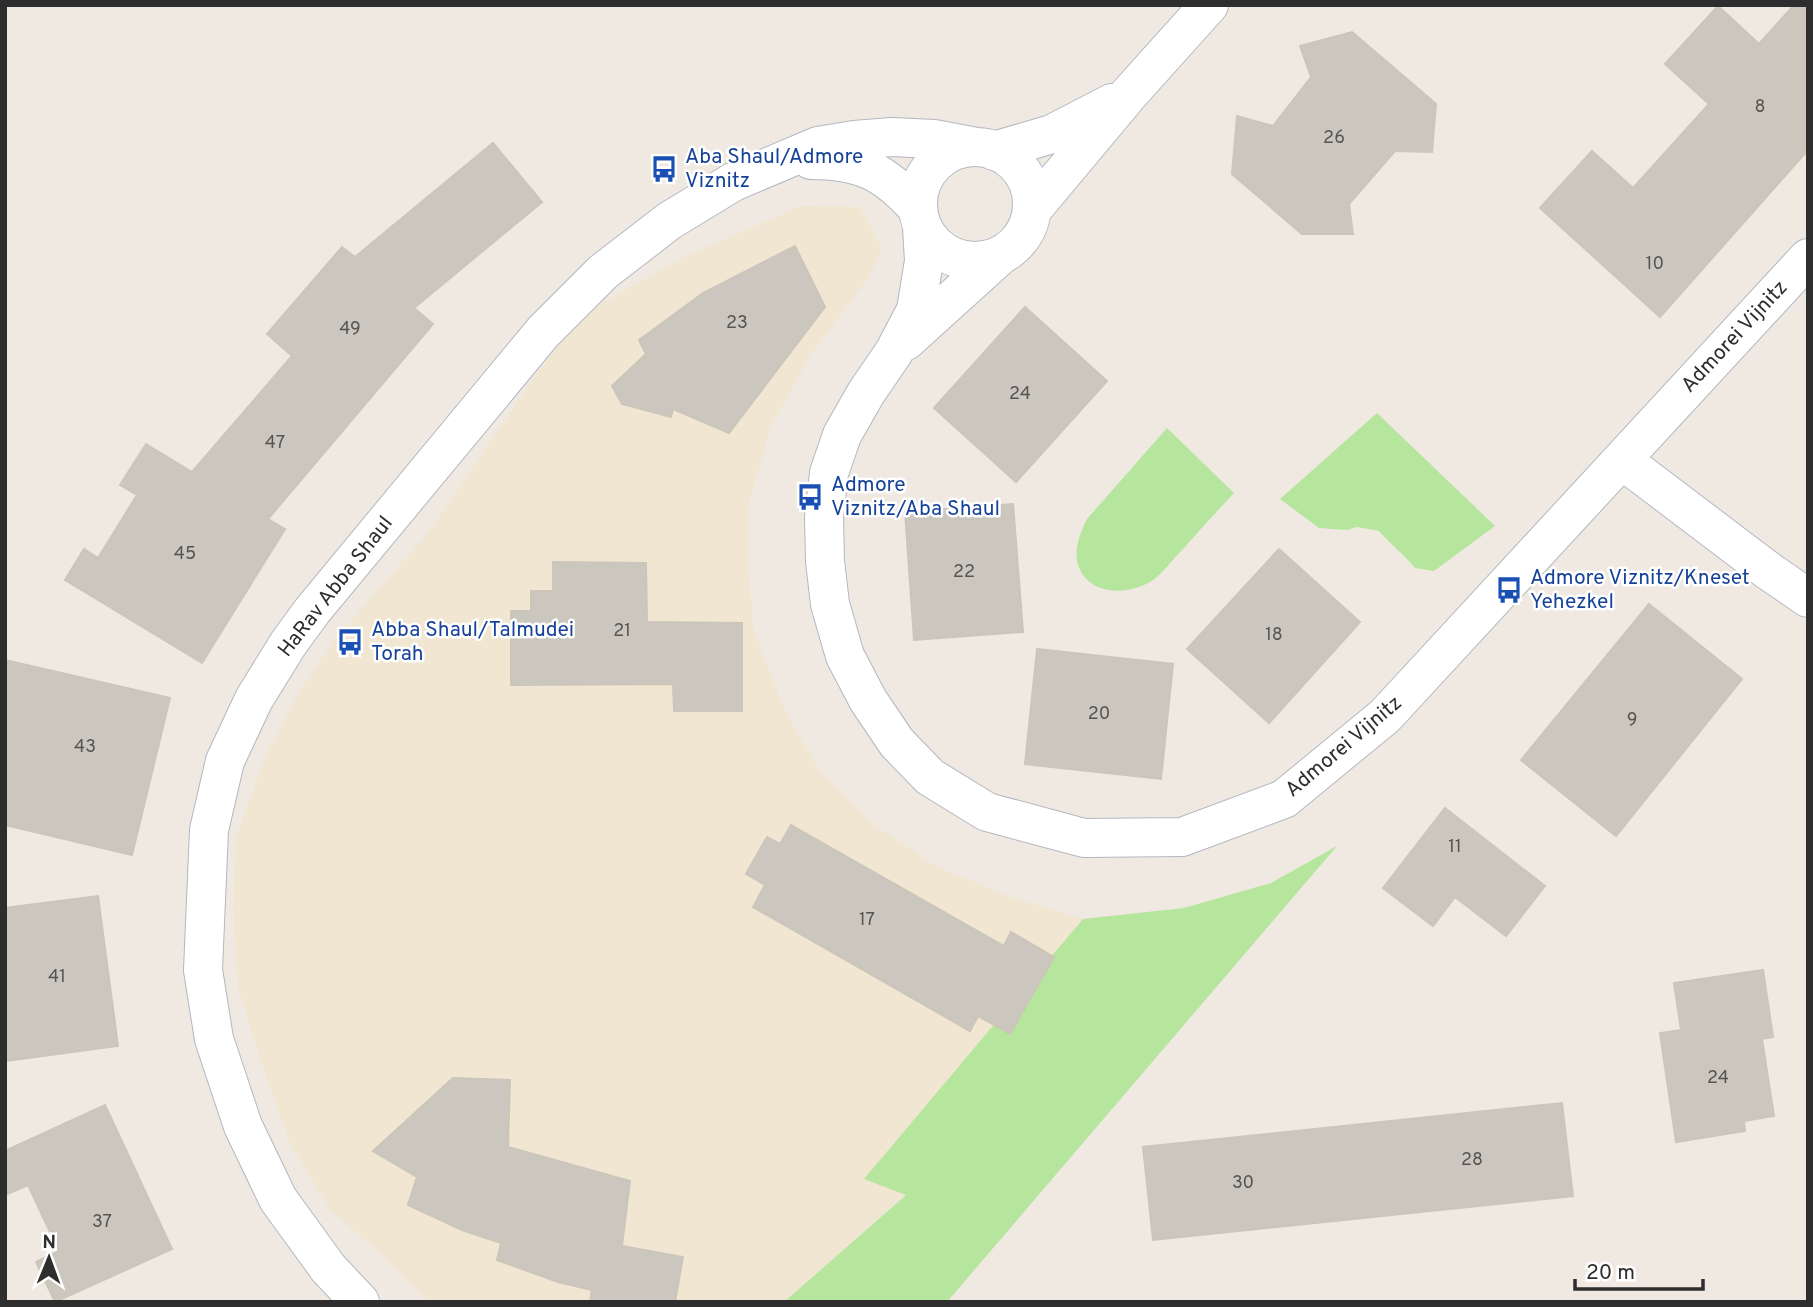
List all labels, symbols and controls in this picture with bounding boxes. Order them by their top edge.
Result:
house number: 8 [1755,96,1766,119]
house number: 26 [1323,127,1345,150]
place label: Aba Shaul/Admore Viznitz [685,144,863,195]
bus stop icon: Aba Shaul/Admore Viznitz [649,154,679,184]
house number: 10 [1646,253,1664,276]
street label: Admorei Vijnitz [1676,275,1794,399]
house number: 23 [726,312,748,335]
house number: 49 [339,318,361,341]
house number: 24 [1009,383,1031,406]
house number: 47 [265,432,285,455]
place label: Admore Viznitz/Aba Shaul [831,472,1000,523]
bus stop icon: Admore Viznitz/Aba Shaul [795,482,825,512]
street label: HaRav Abba Shaul [272,511,400,663]
house number: 45 [174,543,196,566]
house number: 22 [953,561,975,584]
place label: Admore Viznitz/Kneset Yehezkel [1530,565,1750,616]
bus stop icon: Admore Viznitz/Kneset Yehezkel [1494,575,1524,605]
place label: Abba Shaul/Talmudei Torah [371,617,574,668]
house number: 21 [613,620,631,643]
house number: 18 [1265,624,1283,647]
bus stop icon: Abba Shaul/Talmudei Torah [335,627,365,657]
street label: Admorei Vijnitz [1280,690,1408,804]
house number: 20 [1088,703,1110,726]
house number: 9 [1627,709,1637,732]
house number: 43 [74,736,96,759]
house number: 11 [1448,836,1462,859]
house number: 17 [859,909,875,932]
house number: 41 [48,966,66,989]
house number: 24 [1707,1067,1729,1090]
house number: 28 [1461,1149,1483,1172]
house number: 30 [1232,1172,1254,1195]
house number: 37 [92,1211,112,1234]
north arrow [14,1223,84,1293]
text: N [42,1231,56,1255]
scale bar [1575,1248,1703,1292]
text: 20 m [1586,1260,1635,1287]

